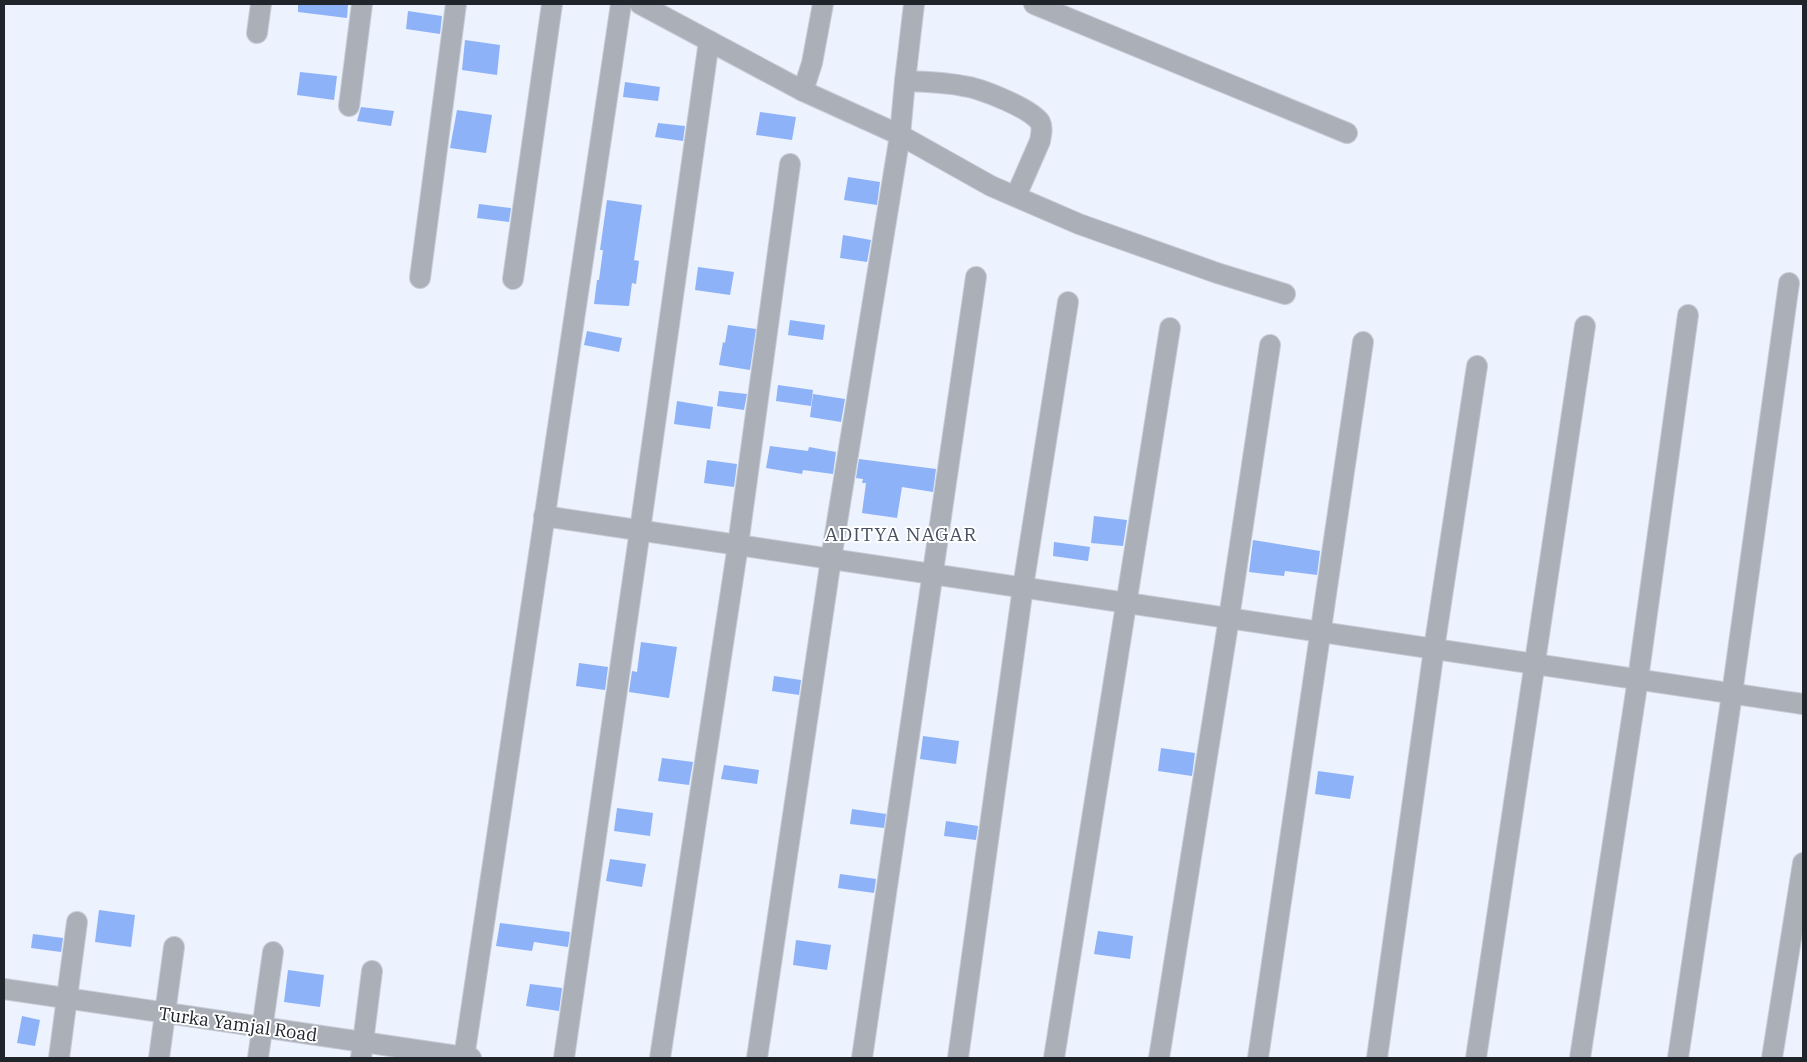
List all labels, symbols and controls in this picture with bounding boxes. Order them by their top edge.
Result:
district label: ADITYA NAGAR [825,522,977,546]
street label: Turka Yamjal Road [157,1001,319,1047]

